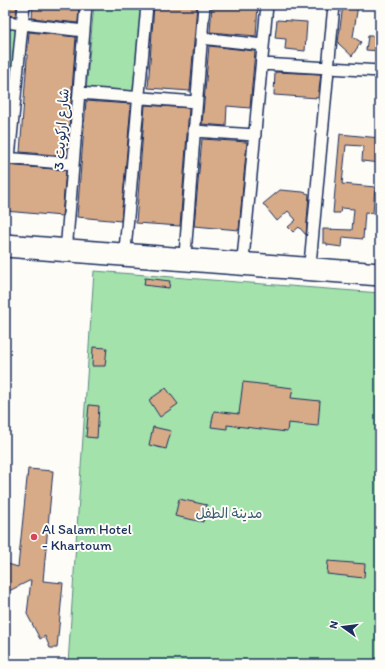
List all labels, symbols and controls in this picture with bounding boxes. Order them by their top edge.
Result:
street label: شارع اركويت 3 [50,88,74,170]
park label: مدينة الطفل [196,505,262,522]
place label: Al Salam Hotel - Khartoum [42,521,132,554]
marker: Al Salam Hotel - Khartoum [29,532,39,542]
north arrow [323,607,363,647]
text: N [327,620,341,630]

